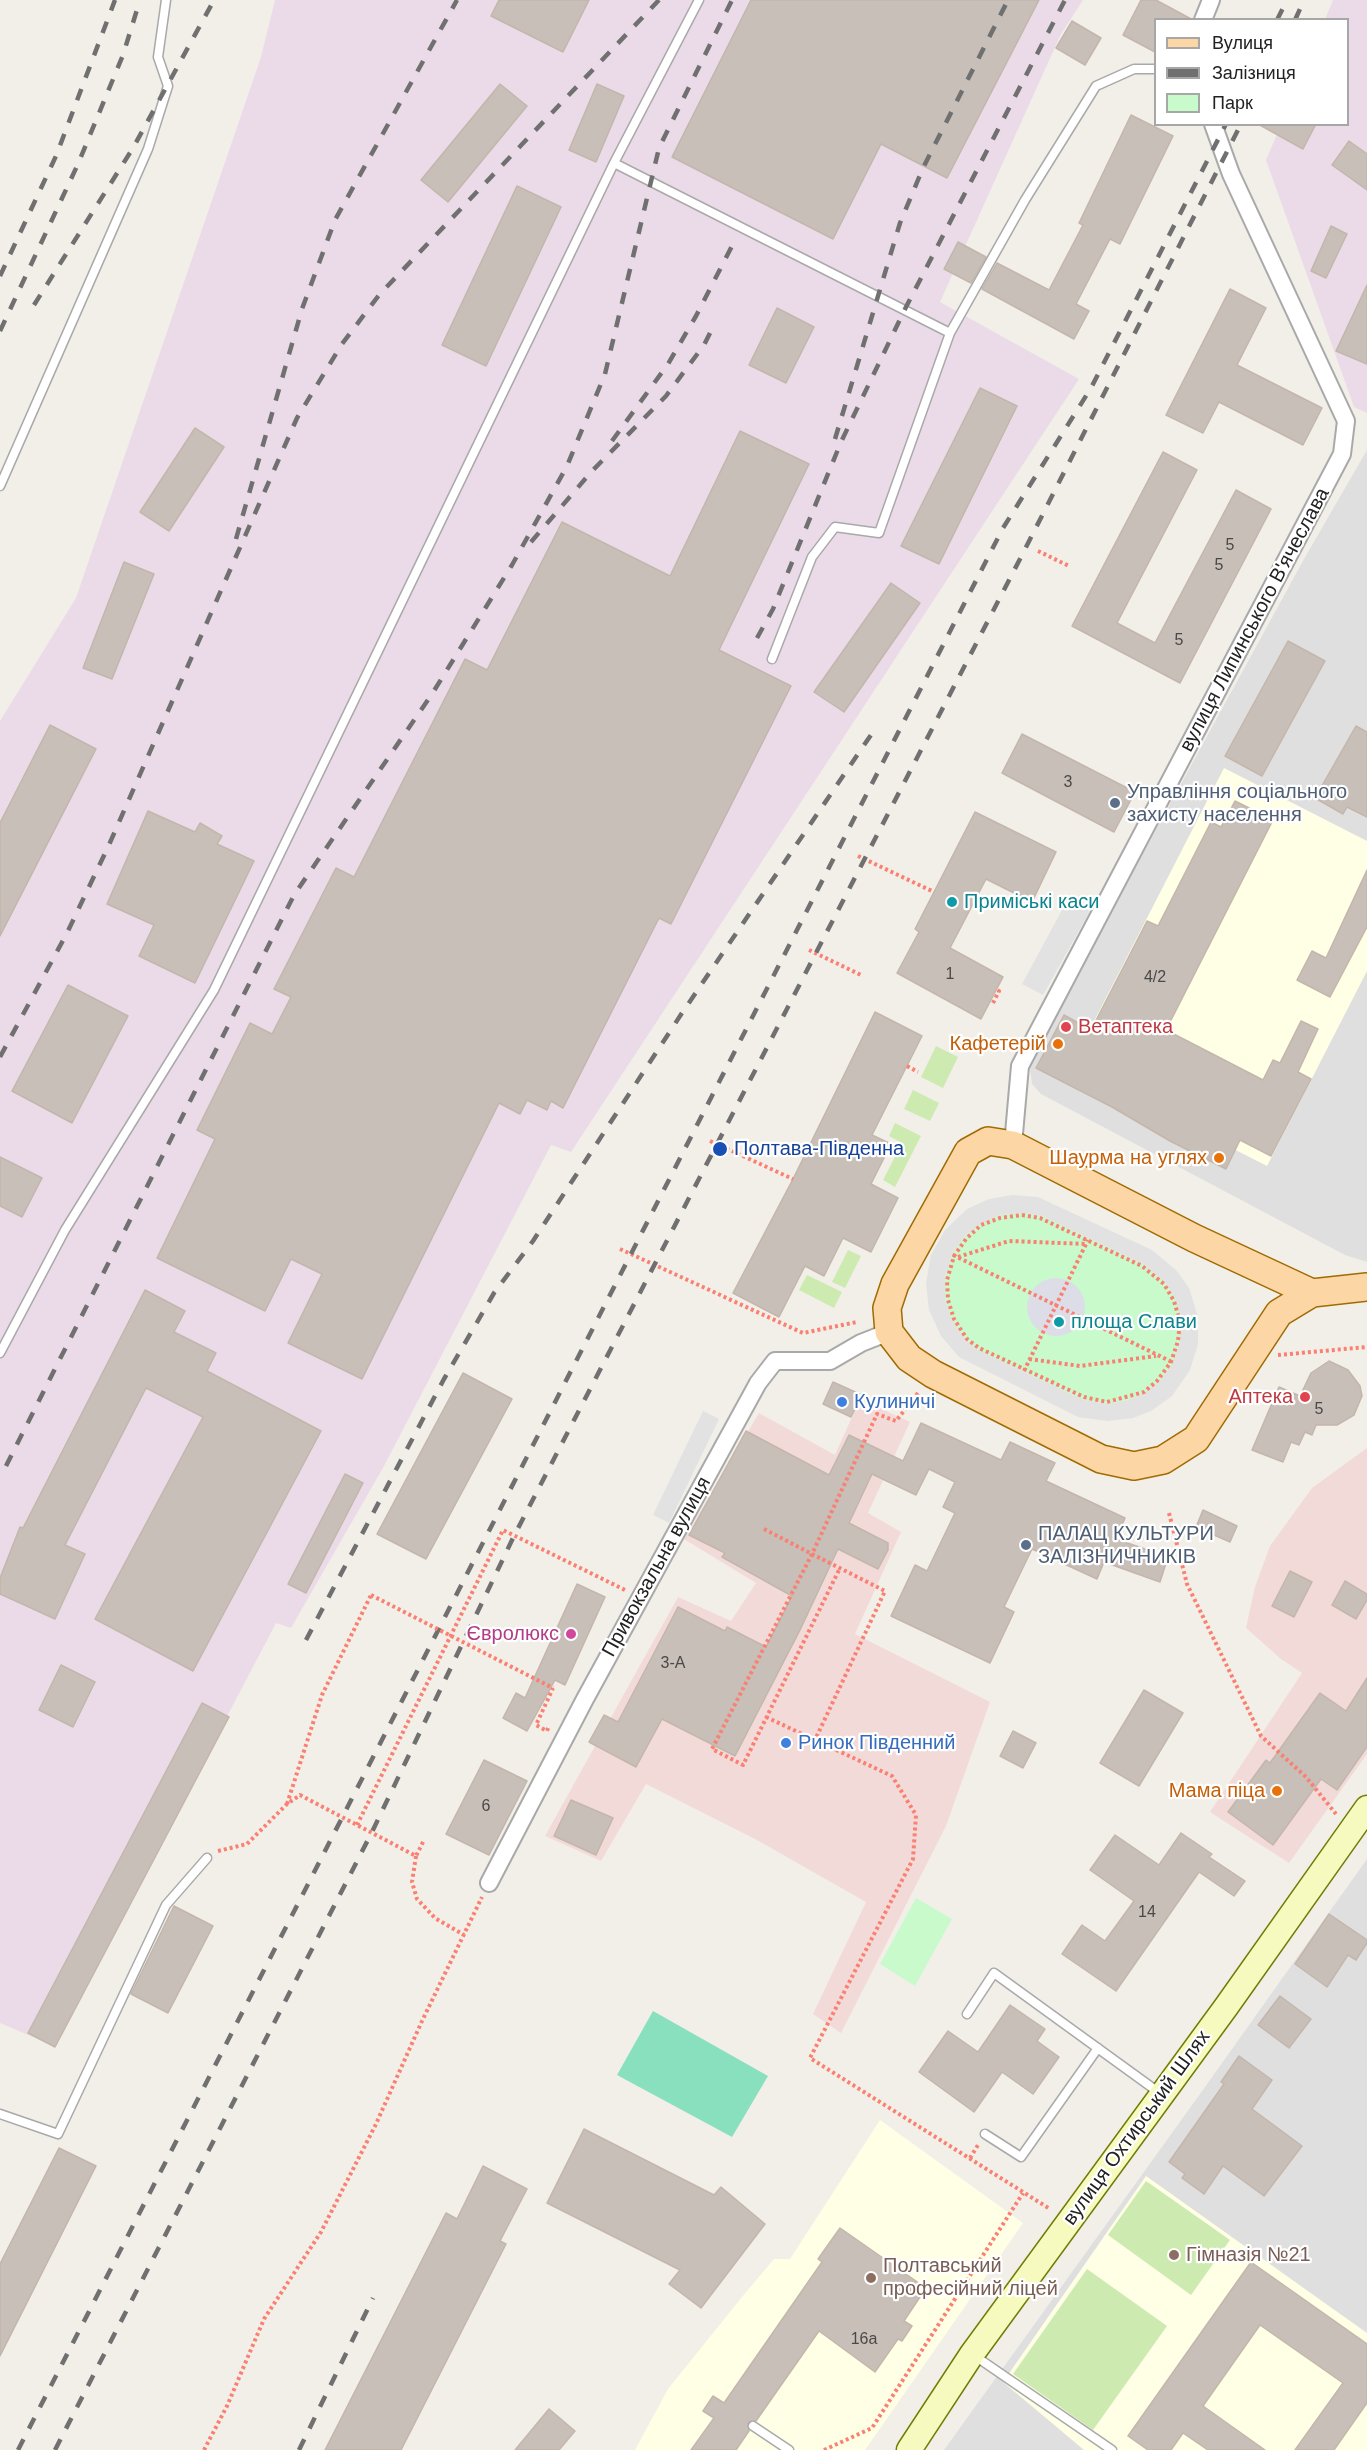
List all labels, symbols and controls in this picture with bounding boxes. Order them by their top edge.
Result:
legend [1154,18,1349,126]
text: Вулиця [1212,33,1273,53]
text: Залізниця [1212,63,1296,83]
text: Парк [1212,93,1253,113]
street label: вулиця Липинського В'ячеслава [1175,484,1335,756]
house number: 5 [1226,536,1234,556]
house number: 5 [1215,556,1223,576]
house number: 5 [1175,631,1183,651]
house number: 3 [1064,773,1072,793]
place label: Управління соціального захисту населення [1127,780,1347,827]
marker: Управління соціального захисту населення [1108,796,1122,810]
place label: Приміські каси [964,890,1100,914]
marker: Приміські каси [945,895,959,909]
house number: 1 [946,965,954,985]
house number: 4/2 [1144,968,1166,988]
place label: Ветаптека [1078,1015,1173,1039]
marker: Ветаптека [1059,1020,1073,1034]
place label: Кафетерій [950,1032,1046,1056]
marker: Кафетерій [1051,1037,1065,1051]
place label: Полтава-Південна [734,1137,904,1161]
marker: Полтава-Південна [711,1140,729,1158]
place label: Шаурма на углях [1049,1146,1207,1170]
marker: Шаурма на углях [1212,1151,1226,1165]
place label: площа Слави [1071,1310,1197,1334]
marker: площа Слави [1052,1315,1066,1329]
place label: Аптека [1228,1385,1293,1409]
place label: Кулиничі [854,1390,935,1414]
marker: Аптека [1298,1390,1312,1404]
marker: Кулиничі [835,1395,849,1409]
house number: 5 [1315,1400,1323,1420]
street label: Привокзальна вулиця [598,1473,716,1661]
place label: ПАЛАЦ КУЛЬТУРИ ЗАЛIЗНИЧНИКIВ [1038,1522,1214,1569]
marker: ПАЛАЦ КУЛЬТУРИ ЗАЛIЗНИЧНИКIВ [1019,1538,1033,1552]
place label: Євролюкс [467,1622,559,1646]
marker: Євролюкс [564,1627,578,1641]
house number: 3-А [661,1654,685,1674]
place label: Ринок Південний [798,1731,955,1755]
marker: Ринок Південний [779,1736,793,1750]
place label: Мама піца [1169,1779,1265,1803]
marker: Мама піца [1270,1784,1284,1798]
house number: 6 [482,1797,490,1817]
house number: 14 [1138,1903,1156,1923]
street label: вулиця Охтирський Шлях [1058,2026,1216,2230]
place label: Гімназія №21 [1186,2243,1311,2267]
marker: Гімназія №21 [1167,2248,1181,2262]
place label: Полтавський професійний ліцей [883,2254,1058,2301]
marker: Полтавський професійний ліцей [864,2271,878,2285]
house number: 16а [851,2330,877,2350]

